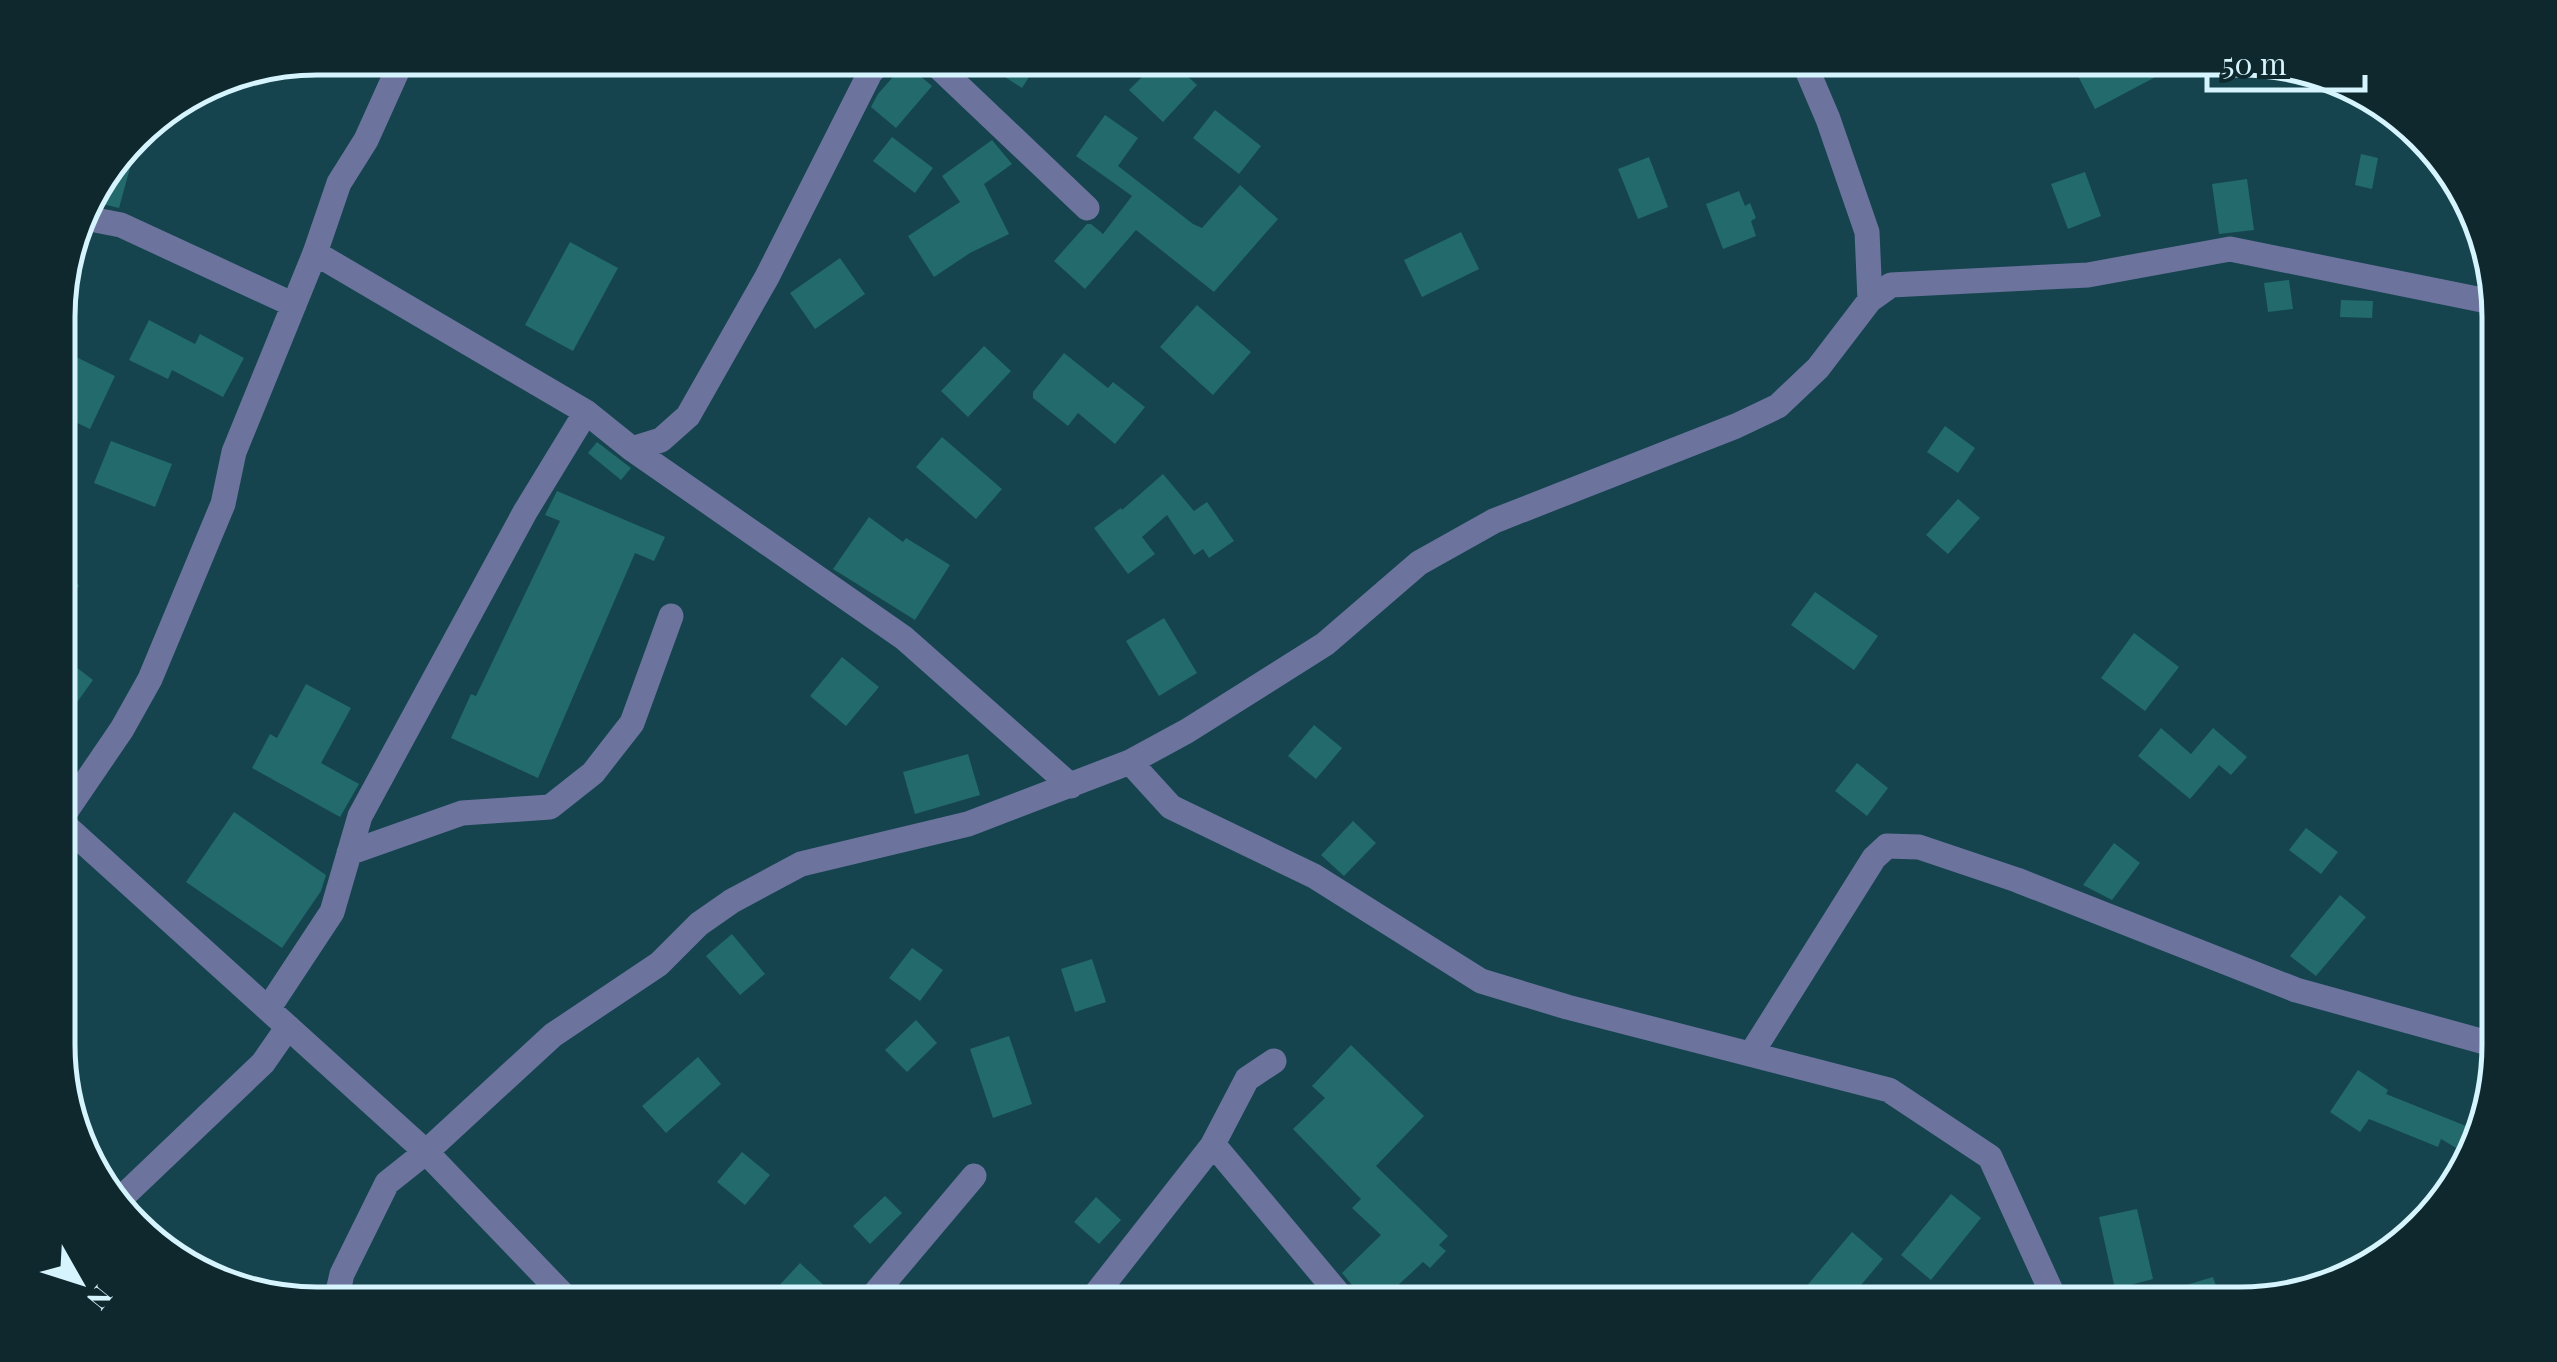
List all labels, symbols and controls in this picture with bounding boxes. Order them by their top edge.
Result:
scale bar [2207,30,2364,92]
text: 50 m [2222,43,2287,83]
north arrow [30,1232,130,1332]
text: N [80,1279,121,1318]

